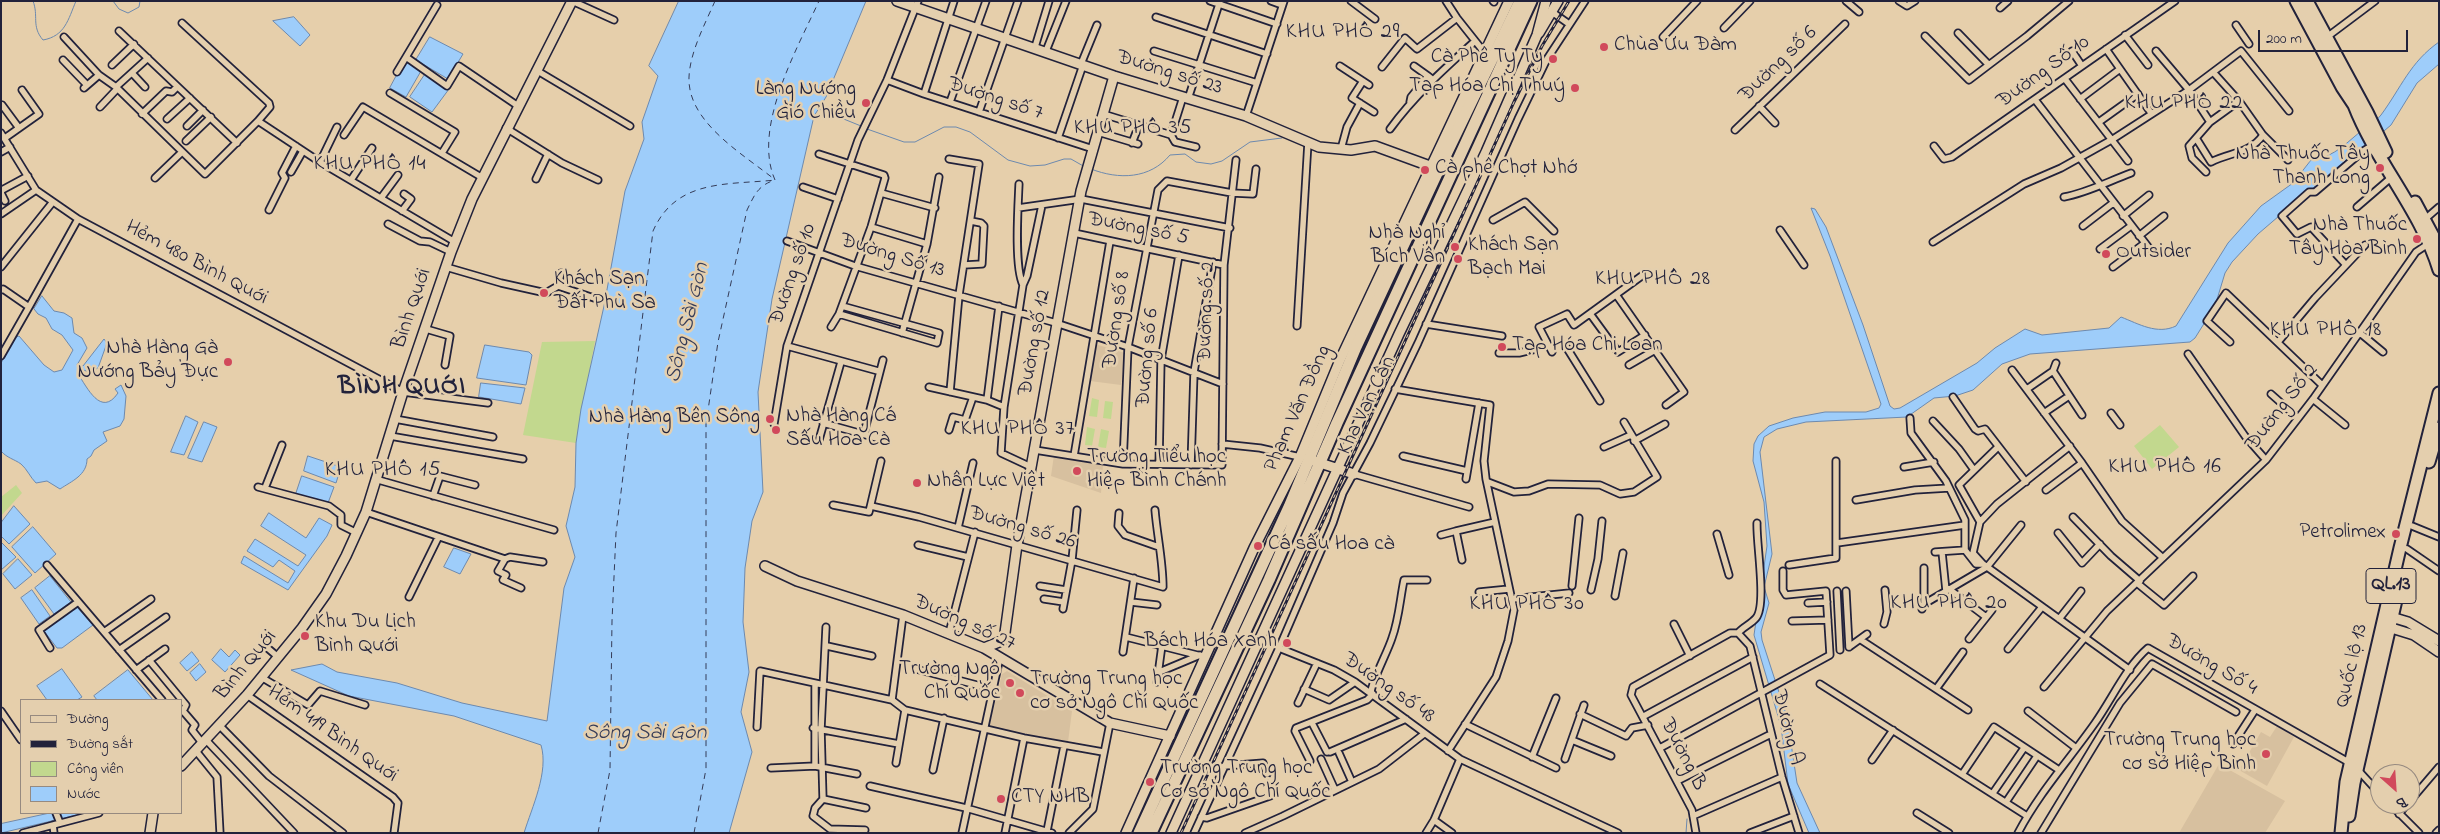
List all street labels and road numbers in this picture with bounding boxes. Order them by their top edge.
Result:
street label: Đường số 6 [1734,21,1824,109]
street label: Đường Số 10 [1993,31,2095,115]
street label: Đường số 23 [1113,46,1225,102]
street label: Đường số 7 [944,73,1046,127]
street label: Đường số 5 [1085,208,1191,252]
street label: Hẻm 480 Bình Quới [120,216,272,312]
street label: Đường số 10 [765,221,823,329]
street label: Đường Số 13 [837,229,947,285]
street label: Đường số 2 [1194,261,1222,363]
street label: Bình Quới [387,265,439,353]
street label: Đường số 8 [1099,270,1137,370]
street label: Đường số 12 [1014,288,1058,398]
street label: Đường số 6 [1132,307,1166,409]
street label: Phạm Văn Đồng [1260,342,1338,476]
street label: Kha Vạn Cân [1333,352,1403,460]
street label: Đường Số 2 [2241,359,2325,457]
street label: Đường số 26 [966,502,1078,556]
road number: QL.13 [2366,568,2416,604]
street label: Đường số 27 [909,590,1019,658]
street label: Quốc lộ 13 [2331,622,2375,710]
street label: Bình Quới [210,626,284,706]
street label: Đường Số 4 [2161,630,2261,702]
street label: Đường số 48 [1337,648,1439,730]
street label: Hẻm 419 Bình Quới [262,681,402,789]
street label: Đường A [1765,688,1807,768]
street label: Đường B [1653,715,1711,795]

